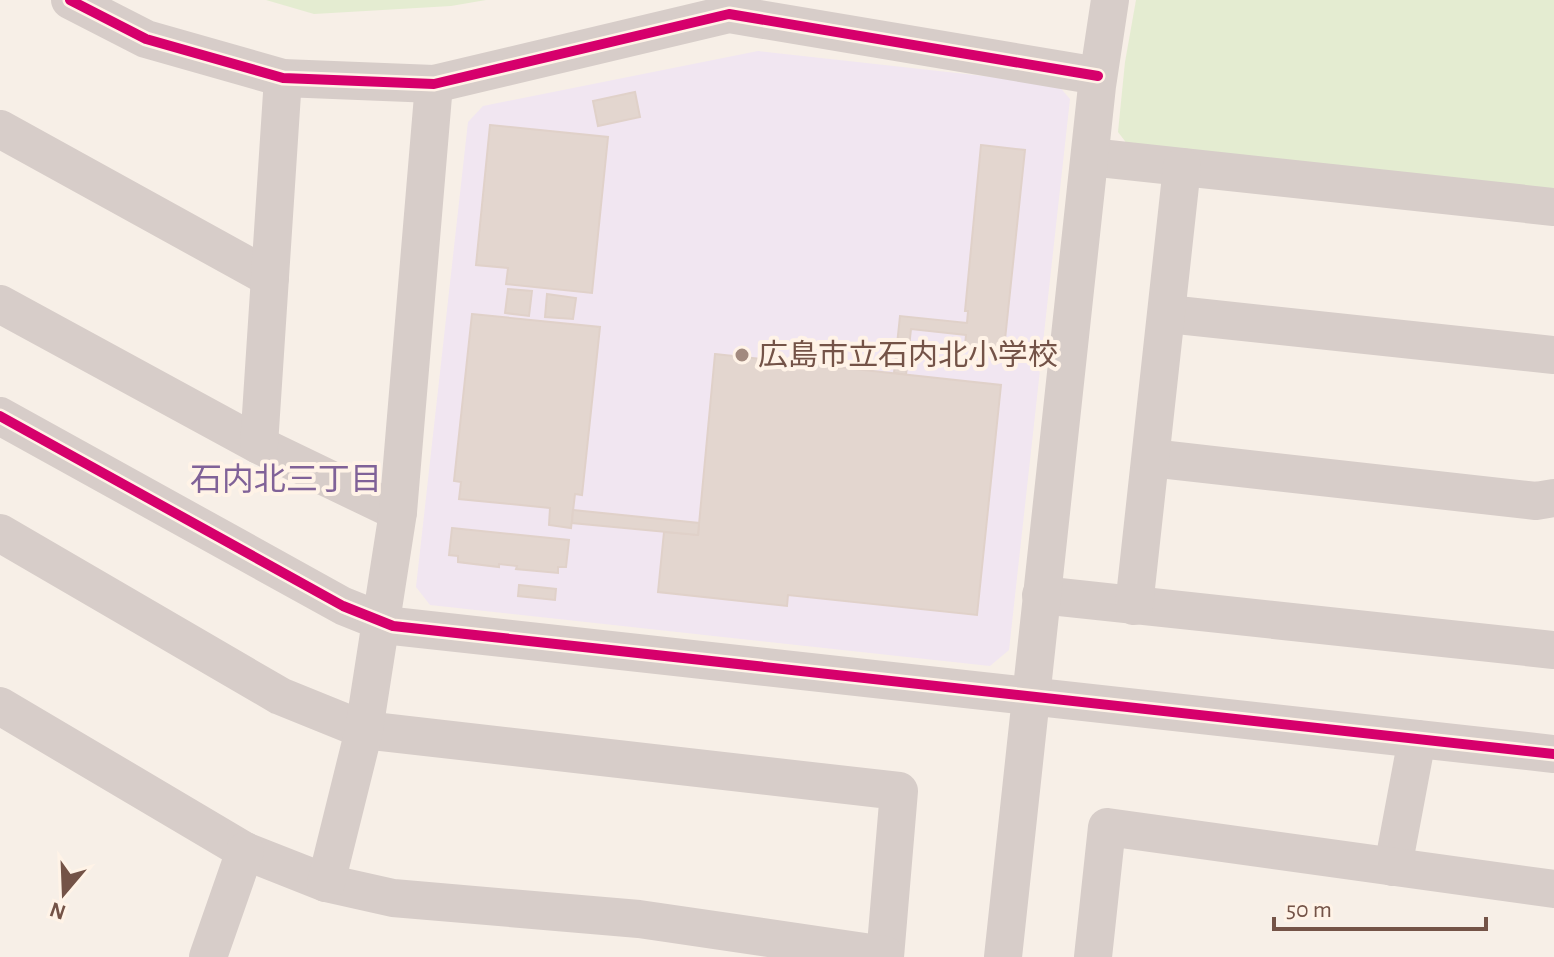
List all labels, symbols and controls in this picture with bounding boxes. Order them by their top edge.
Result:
place label: 広島市立石内北小学校 [758,339,1058,371]
marker: 広島市立石内北小学校 [733,346,751,364]
district label: 石内北三丁目 [190,463,382,496]
north arrow [24,853,104,933]
scale bar [1274,881,1486,931]
text: N [47,898,69,924]
text: 50 m [1286,898,1332,922]

